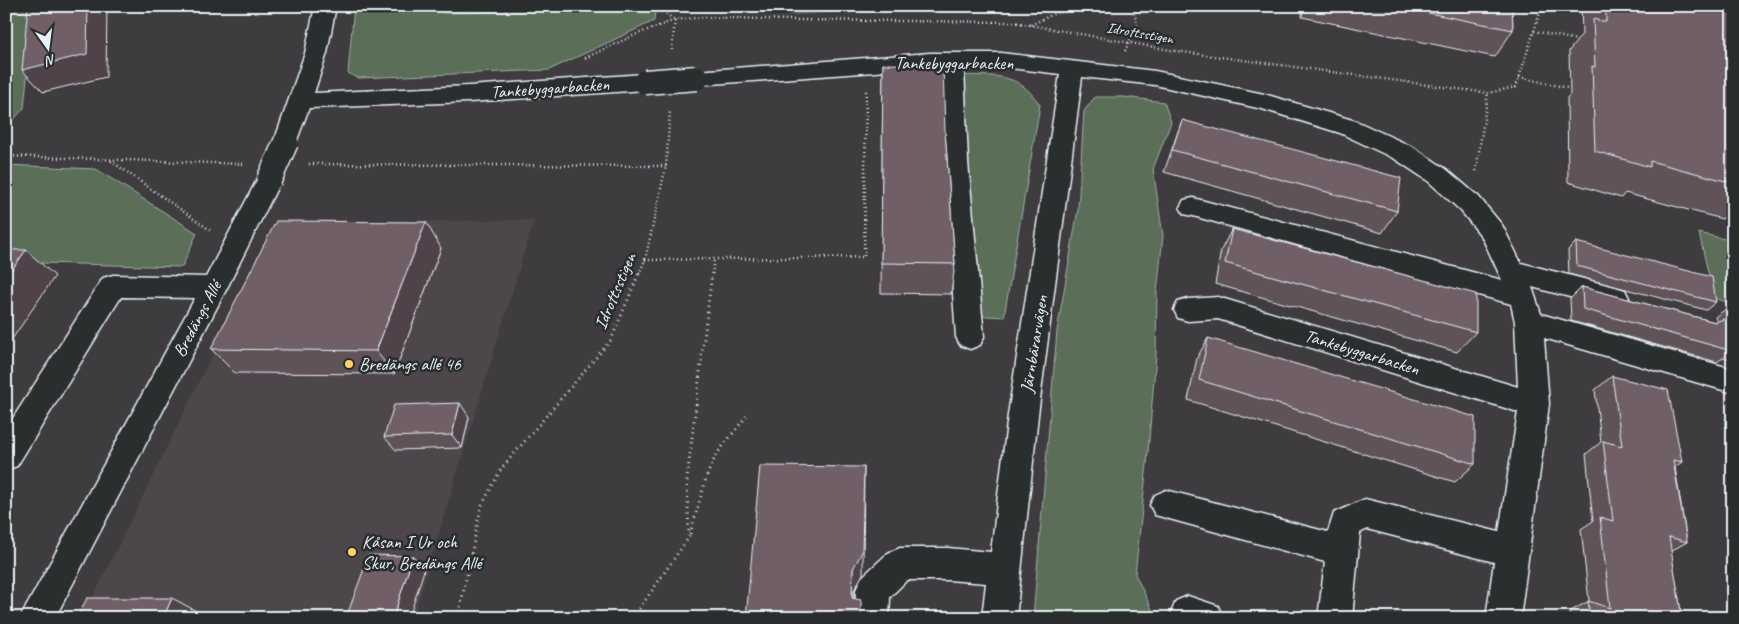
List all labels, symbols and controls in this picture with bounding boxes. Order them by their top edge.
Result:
street label: Idrottsstigen [1105,18,1176,49]
north arrow [22,22,72,72]
text: N [43,51,57,70]
street label: Tankebyggarbacken [895,52,1014,74]
street label: Tankebyggarbacken [490,73,611,103]
street label: Idrottsstigen [589,249,641,332]
street label: Bredängs Allé [168,275,228,361]
street label: Järnbärarvägen [1015,293,1053,395]
street label: Tankebyggarbacken [1302,324,1423,380]
place label: Bredängs allé 46 [359,353,462,375]
marker: Bredängs allé 46 [343,358,355,370]
place label: Kåsan I Ur och Skur, Bredängs Allé [362,531,484,574]
marker: Kåsan I Ur och Skur, Bredängs Allé [346,546,358,558]

